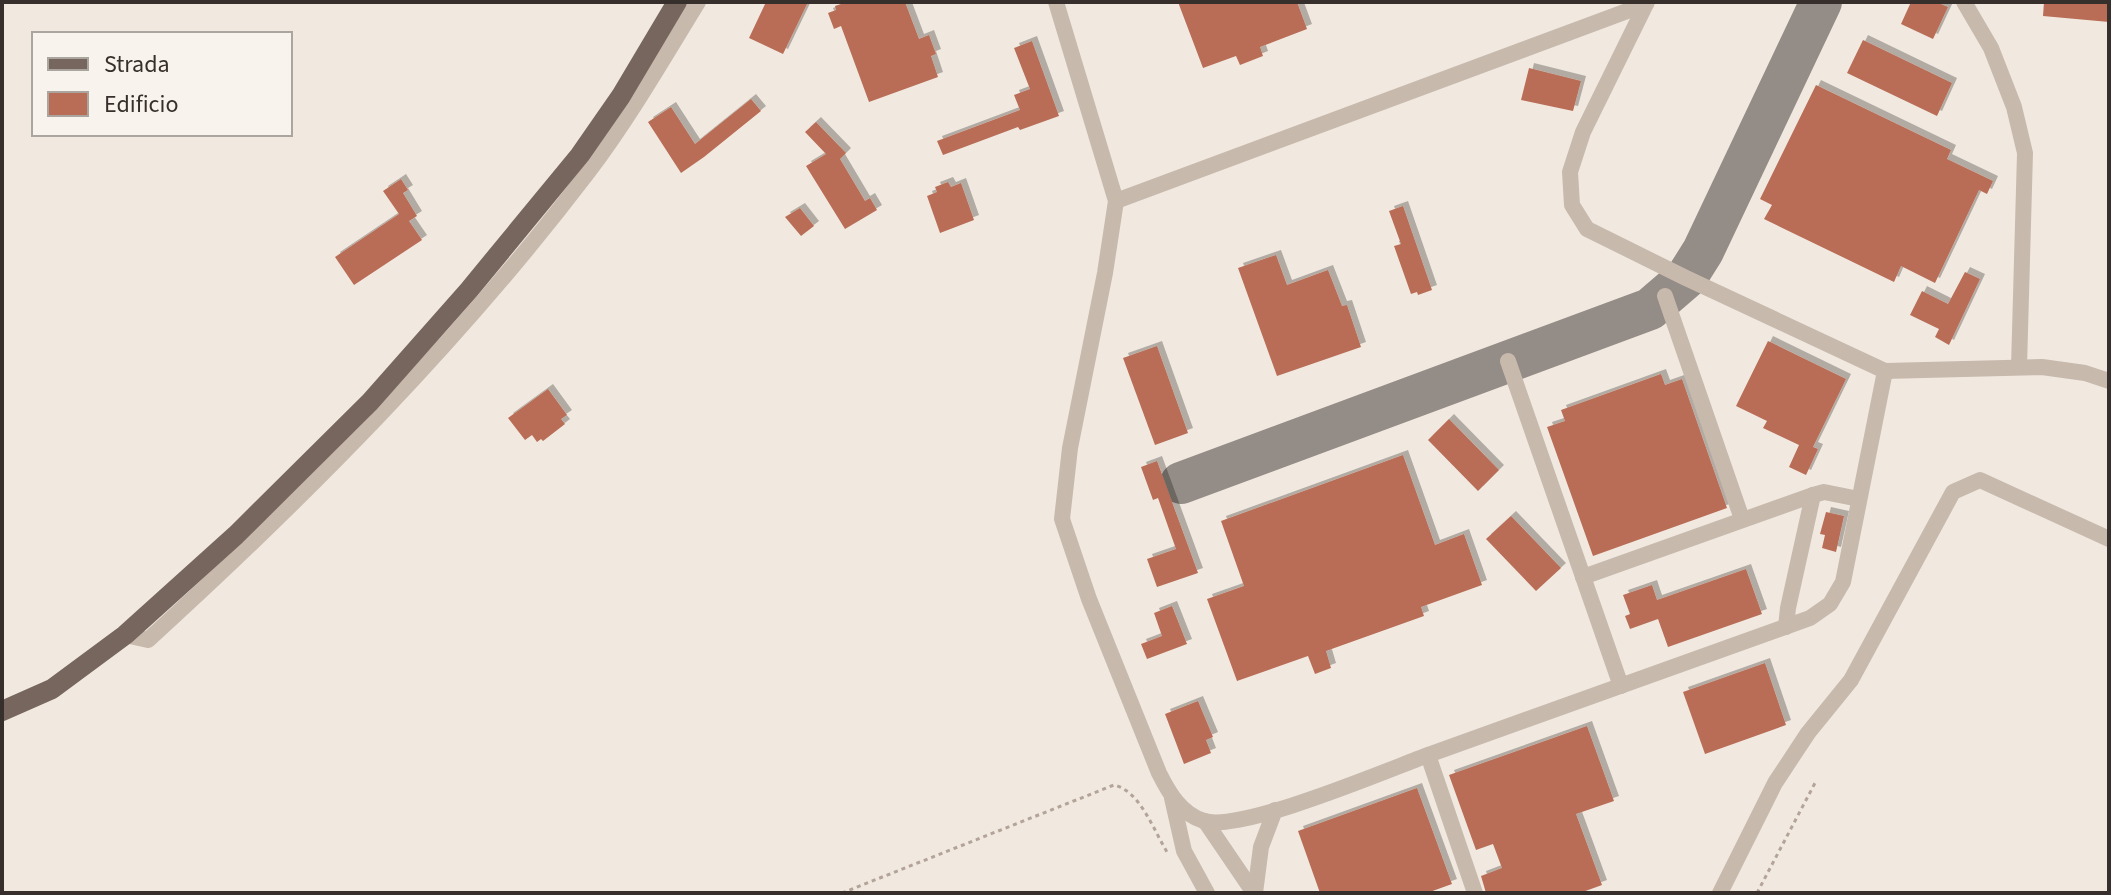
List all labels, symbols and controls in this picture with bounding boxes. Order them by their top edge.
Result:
legend [32,32,292,136]
text: Strada [104,47,170,82]
text: Edificio [104,87,178,122]

